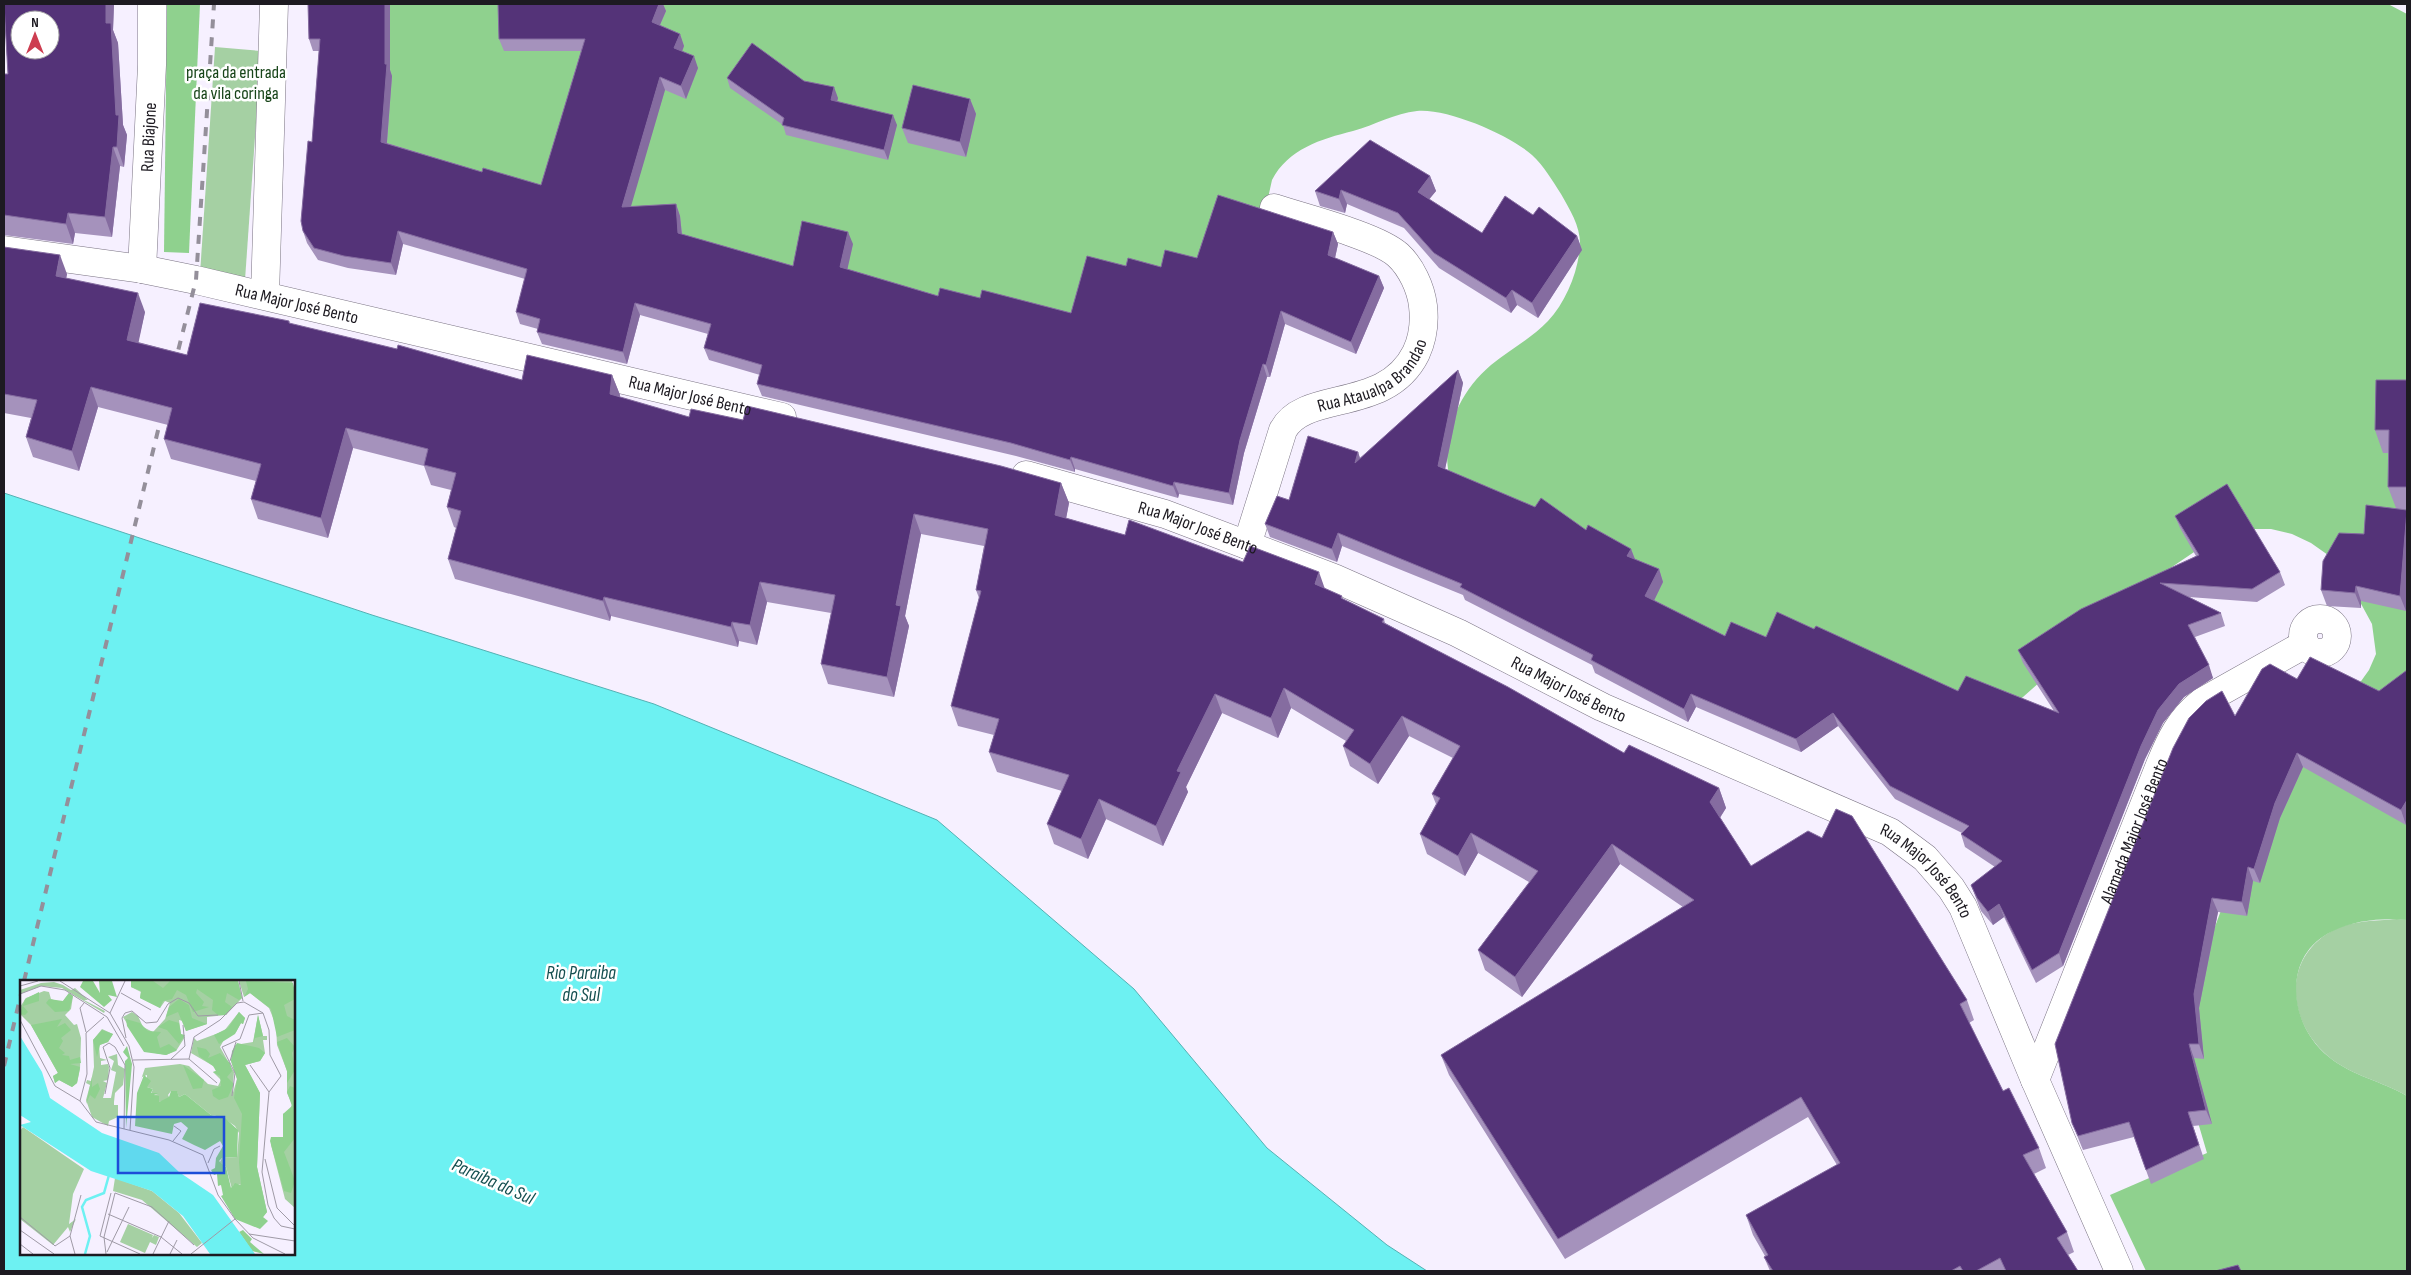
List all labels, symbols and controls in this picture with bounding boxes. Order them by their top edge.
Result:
north arrow [10,10,60,60]
text: N [31,14,39,31]
park label: praça da entrada da vila coringa [186,62,286,104]
street label: Rua Biajone [136,102,161,172]
street label: Rua Major José Bento [233,279,361,328]
street label: Rua Ataualpa Brandao [1315,336,1431,416]
street label: Rua Major José Bento [627,371,754,420]
street label: Rua Major José Bento [1136,497,1261,559]
street label: Rua Major José Bento [1508,652,1629,727]
street label: Alameda Major José Bento [2095,755,2172,908]
street label: Rua Major José Bento [1877,819,1977,921]
water label: Rio Paraiba do Sul [546,962,616,1007]
inset map [20,980,295,1255]
water label: Paraiba do Sul [448,1154,538,1211]

